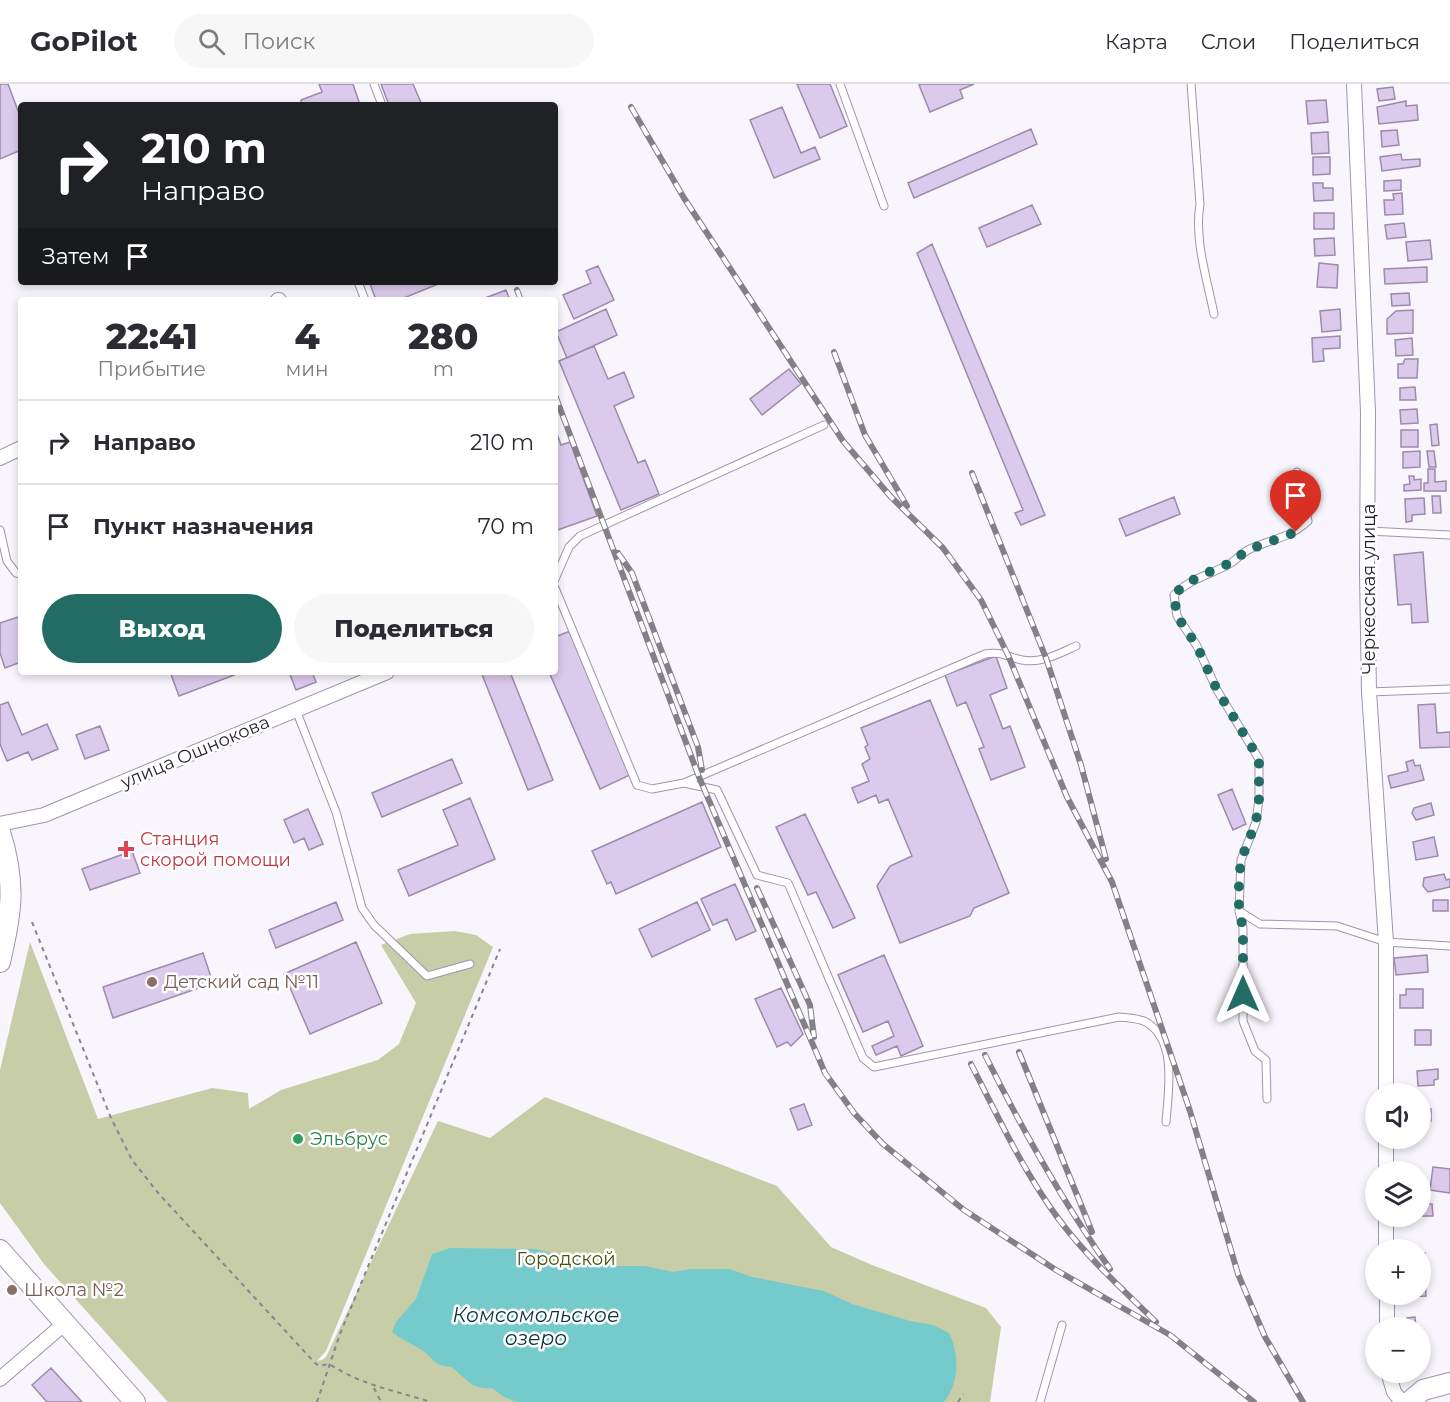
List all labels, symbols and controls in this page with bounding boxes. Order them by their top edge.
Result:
search box [174,14,594,68]
text: GoPilot [30,24,138,58]
icon: search [195,25,228,58]
text: Поиск [243,28,315,55]
text: Карта [1105,29,1168,54]
text: Слои [1201,29,1256,54]
text: Поделиться [1289,29,1420,54]
text: 210 m [141,122,267,174]
icon: right [42,126,120,204]
text: Направо [141,174,265,207]
icon: arrive [121,240,154,273]
text: Затем [42,243,109,270]
text: 22:41 [106,314,198,358]
text: 4 [294,314,320,358]
text: 280 [408,314,478,358]
text: Прибытие [98,357,206,381]
text: мин [286,357,329,381]
text: m [433,357,454,381]
icon: right [42,426,75,459]
text: Направо [93,429,196,456]
text: 210 m [470,429,534,456]
pin [1270,470,1321,532]
icon: arrive [1279,479,1312,512]
street label: Черкесская улица [1358,504,1380,674]
icon: arrive [42,510,75,543]
text: Пункт назначения [93,513,314,540]
text: 70 m [478,513,534,540]
button: Выход [42,594,282,663]
button: Поделиться [294,594,534,663]
street label: улица Ошнокова [116,711,273,794]
place label: Станция скорой помощи [140,828,291,871]
marker: Станция скорой помощи [117,840,135,858]
position arrow [1211,962,1275,1026]
place label: Детский сад №11 [164,971,319,993]
marker: Детский сад №11 [145,975,159,989]
map controls [1365,1083,1431,1383]
button: sound [1365,1083,1431,1149]
place label: Эльбрус [310,1128,388,1150]
marker: Эльбрус [291,1132,305,1146]
button: layers [1365,1161,1431,1227]
button: + [1365,1239,1431,1305]
park label: Городской [516,1248,616,1270]
place label: Школа №2 [24,1279,124,1301]
marker: Школа №2 [5,1283,19,1297]
water label: Комсомольское озеро [453,1303,619,1350]
button: − [1365,1317,1431,1383]

